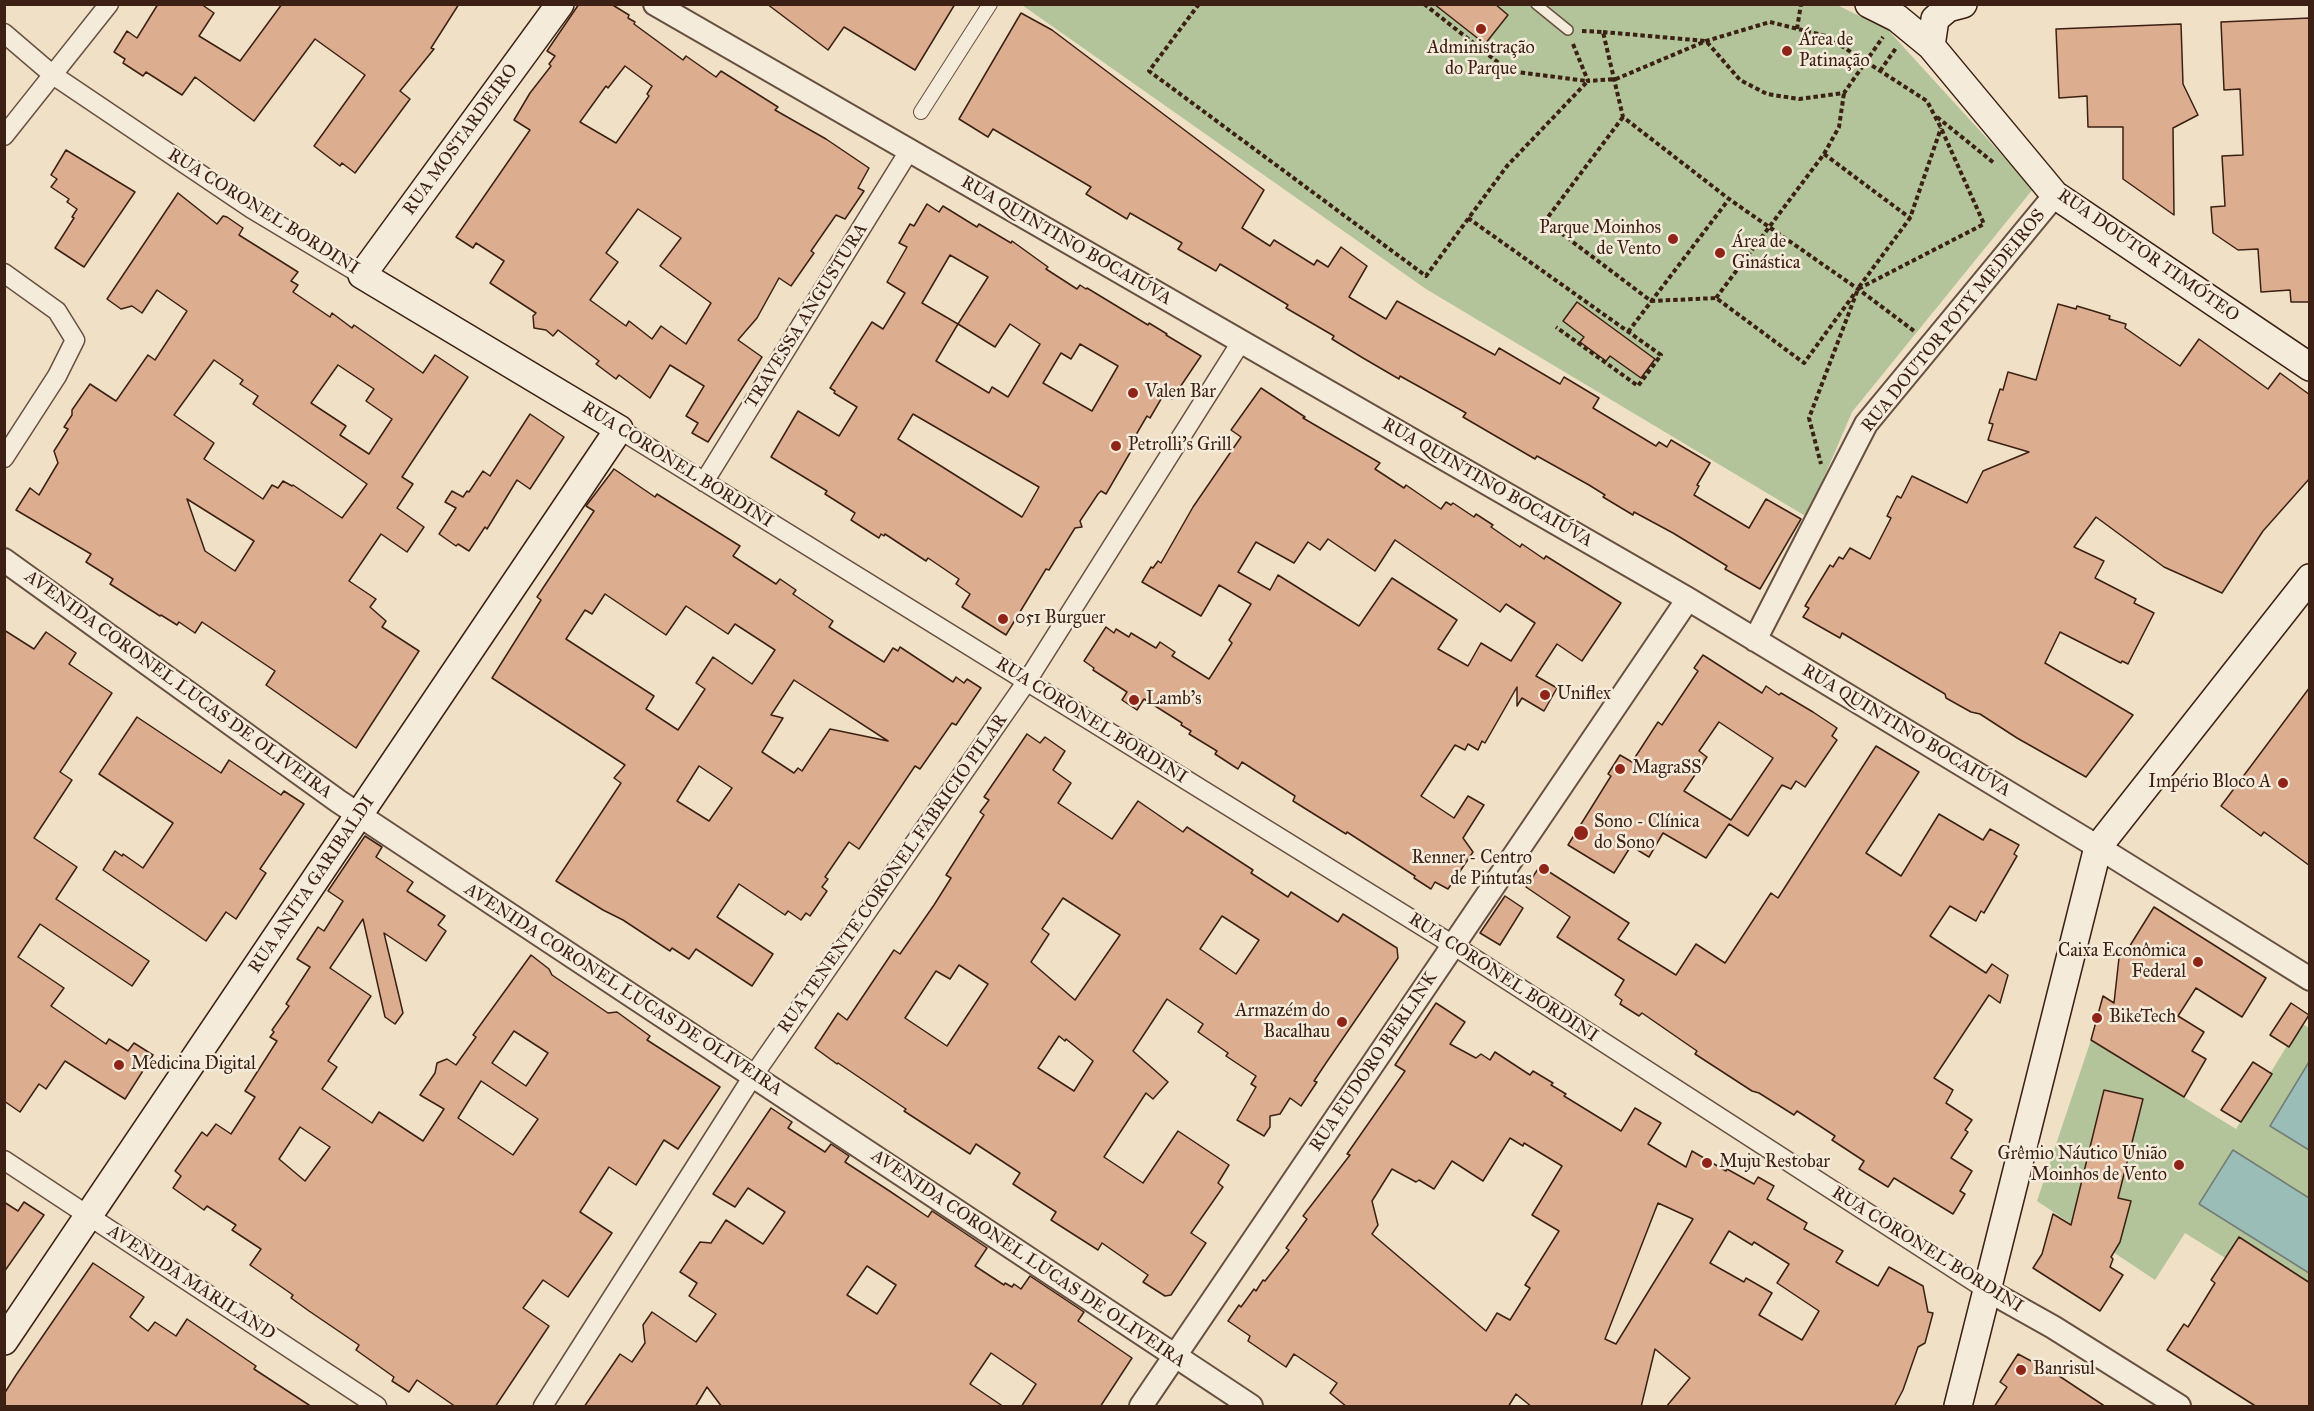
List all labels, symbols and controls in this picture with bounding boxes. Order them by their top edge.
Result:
marker: Administração do Parque [1474,22,1488,36]
place label: Área de Patinação [1799,30,1870,72]
place label: Administração do Parque [1427,38,1535,80]
marker: Área de Patinação [1780,44,1794,58]
street label: RUA MOSTARDEIRO [399,60,523,220]
street label: RUA CORONEL BORDINI [163,144,363,280]
street label: RUA QUINTINO BOCAIÚVA [957,172,1175,310]
street label: RUA DOUTOR TIMÓTEO [2053,185,2243,327]
street label: RUA DOUTOR POTY MEDEIROS [1857,205,2051,437]
place label: Parque Moinhos de Vento [1539,218,1661,260]
street label: TRAVESSA ANGUSTURA [741,220,873,412]
marker: Parque Moinhos de Vento [1666,232,1680,246]
place label: Área de Ginástica [1732,232,1800,274]
marker: Área de Ginástica [1713,246,1727,260]
place label: Valen Bar [1145,382,1216,404]
marker: Valen Bar [1126,386,1140,400]
street label: RUA CORONEL BORDINI [577,397,777,533]
street label: RUA QUINTINO BOCAIÚVA [1378,414,1596,552]
place label: Petrolli's Grill [1128,435,1232,457]
marker: Petrolli's Grill [1109,439,1123,453]
street label: AVENIDA CORONEL LUCAS DE OLIVEIRA [20,566,336,804]
place label: 051 Burguer [1015,608,1105,630]
marker: 051 Burguer [996,612,1010,626]
street label: RUA CORONEL BORDINI [991,653,1191,789]
street label: RUA QUINTINO BOCAIÚVA [1798,660,2014,802]
place label: Uniflex [1557,684,1611,706]
marker: Uniflex [1538,688,1552,702]
place label: Lamb's [1146,689,1202,711]
marker: Lamb's [1127,693,1141,707]
street label: RUA TENENTE CORONEL FABRICIO PILAR [774,710,1012,1038]
place label: MagraSS [1632,758,1702,780]
marker: MagraSS [1613,762,1627,776]
place label: Império Bloco A [2148,772,2271,794]
marker: Império Bloco A [2276,776,2290,790]
street label: RUA ANITA GARIBALDI [244,792,380,978]
place label: Sono - Clínica do Sono [1594,812,1700,854]
marker: Sono - Clínica do Sono [1572,824,1590,842]
place label: Renner - Centro de Pintutas [1411,848,1532,890]
marker: Renner - Centro de Pintutas [1537,862,1551,876]
street label: AVENIDA CORONEL LUCAS DE OLIVEIRA [460,879,786,1101]
street label: RUA CORONEL BORDINI [1404,909,1602,1047]
place label: Caixa Econômica Federal [2058,941,2186,984]
marker: Caixa Econômica Federal [2191,955,2205,969]
street label: RUA EUDORO BERLINK [1306,968,1442,1156]
place label: Armazém do Bacalhau [1235,1001,1330,1044]
place label: BikeTech [2109,1007,2176,1029]
marker: BikeTech [2090,1011,2104,1025]
marker: Armazém do Bacalhau [1335,1015,1349,1029]
place label: Medicina Digital [131,1054,256,1076]
marker: Medicina Digital [112,1058,126,1072]
place label: Grêmio Náutico União Moinhos de Vento [1997,1144,2167,1186]
street label: AVENIDA CORONEL LUCAS DE OLIVEIRA [867,1145,1189,1373]
place label: Muju Restobar [1719,1152,1830,1174]
marker: Muju Restobar [1700,1156,1714,1170]
marker: Grêmio Náutico União Moinhos de Vento [2172,1158,2186,1172]
street label: RUA CORONEL BORDINI [1827,1182,2027,1318]
street label: AVENIDA MARILAND [103,1221,279,1345]
place label: Banrisul [2033,1359,2095,1381]
marker: Banrisul [2014,1363,2028,1377]

